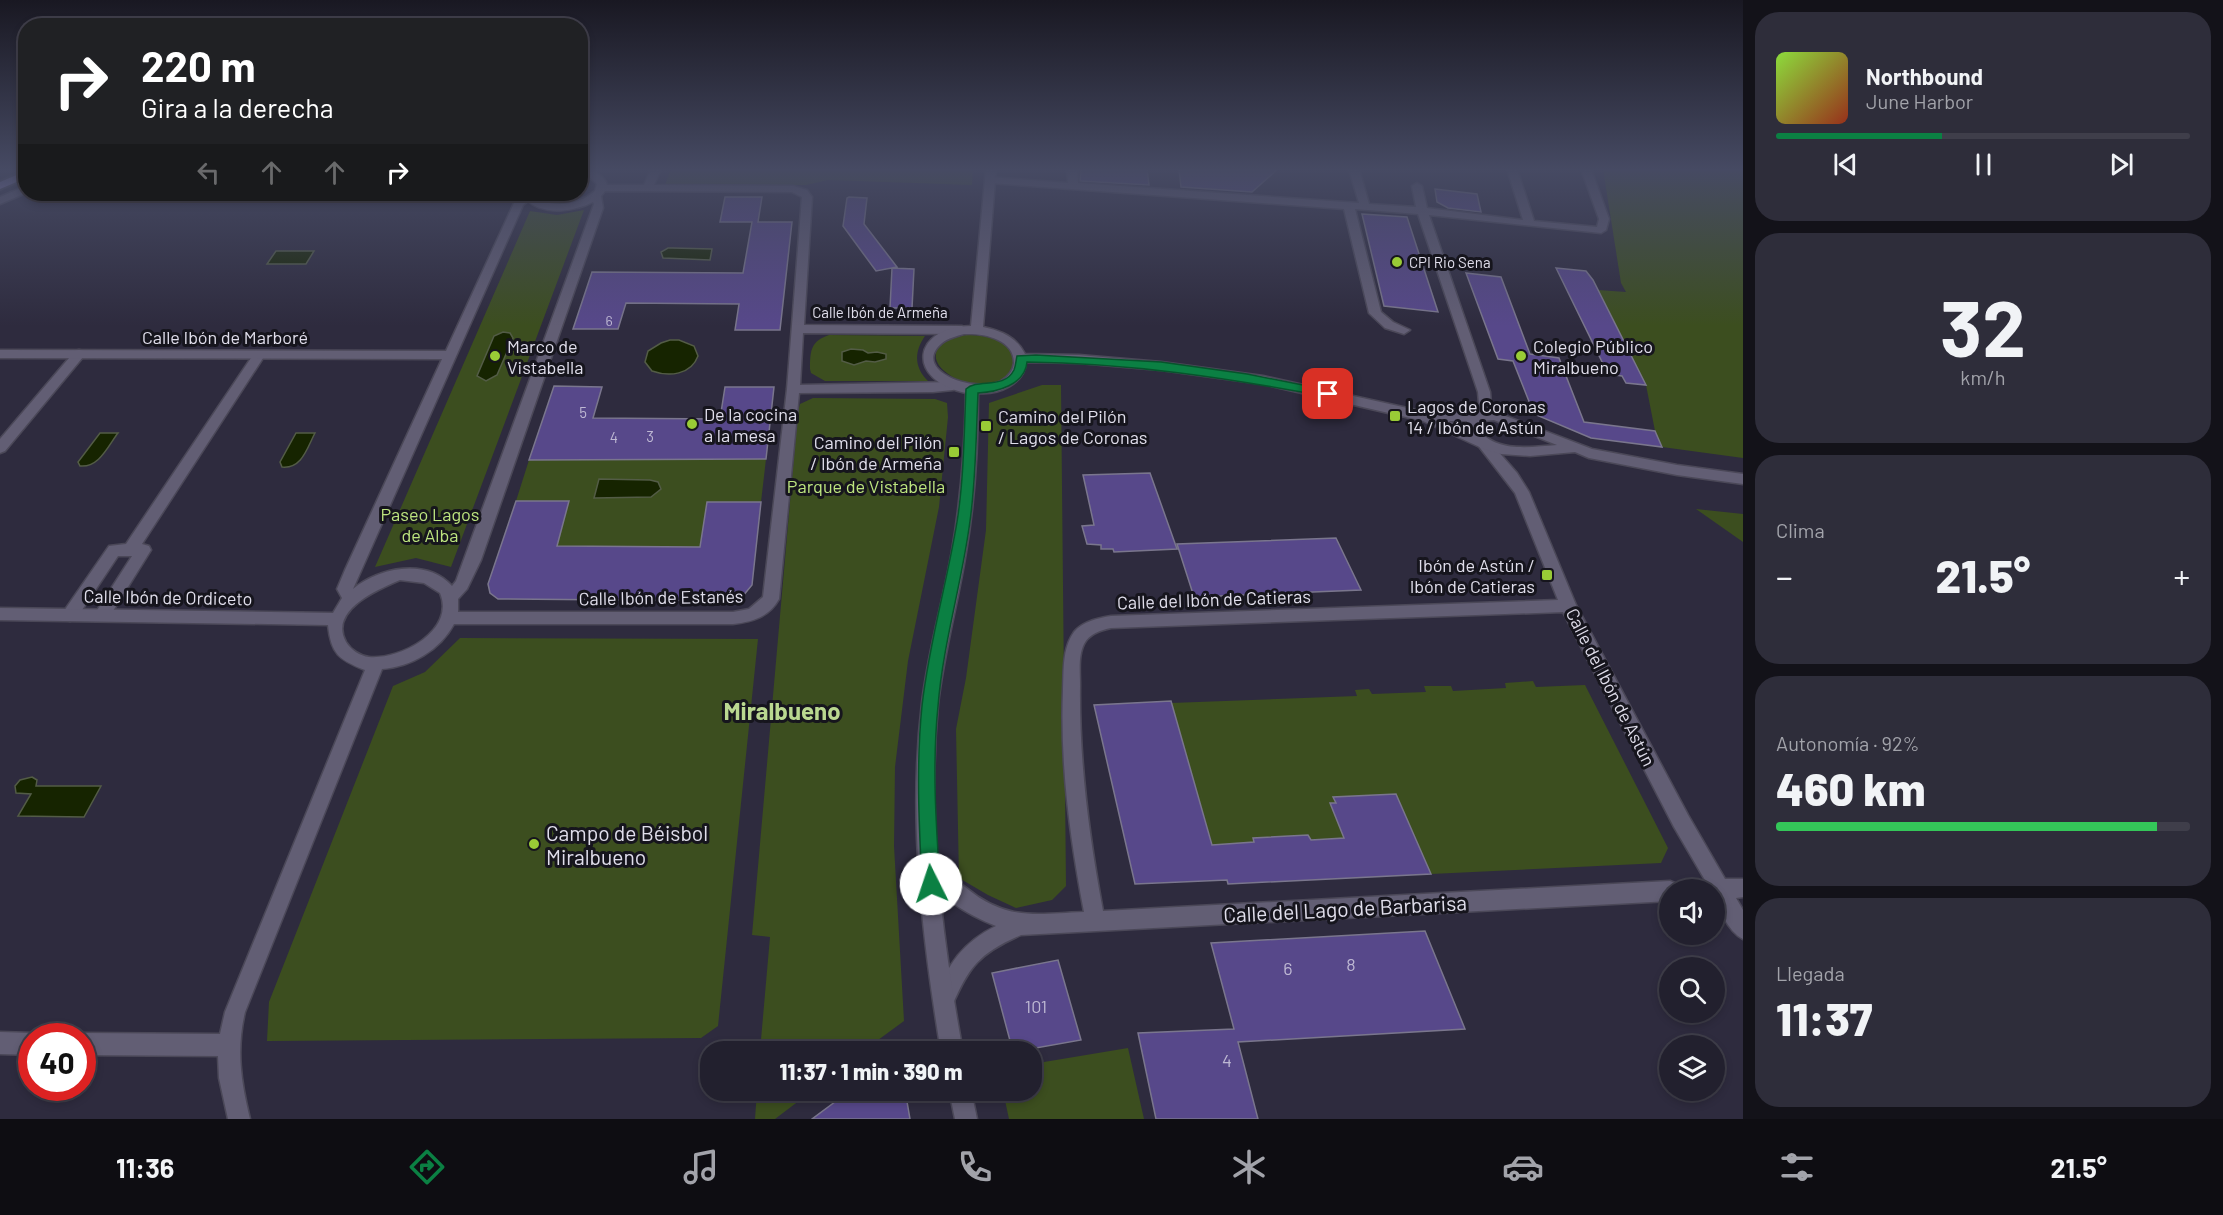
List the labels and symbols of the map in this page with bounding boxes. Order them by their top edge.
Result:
place label: CPI Rio Sena [1409,253,1491,271]
marker: CPI Rio Sena [1390,255,1404,269]
street label: Calle Ibón de Armeña [812,303,948,321]
house number: 6 [605,312,613,329]
street label: Calle Ibón de Marboré [142,326,308,348]
place label: Marco de Vistabella [507,335,583,378]
place label: Colegio Público Miralbueno [1533,335,1653,378]
marker: Marco de Vistabella [488,349,502,363]
marker: Colegio Público Miralbueno [1514,349,1528,363]
pin [1302,368,1353,419]
place label: Lagos de Coronas 14 / Ibón de Astún [1407,395,1546,438]
house number: 5 [579,403,587,421]
place label: De la cocina a la mesa [704,403,797,446]
place label: Camino del Pilón / Lagos de Coronas [998,405,1148,448]
marker: Lagos de Coronas 14 / Ibón de Astún [1388,409,1402,423]
marker: De la cocina a la mesa [685,417,699,431]
marker: Camino del Pilón / Lagos de Coronas [979,419,993,433]
house number: 3 [646,427,654,445]
house number: 4 [610,428,618,446]
place label: Camino del Pilón / Ibón de Armeña [810,431,942,474]
marker: Camino del Pilón / Ibón de Armeña [947,445,961,459]
park label: Parque de Vistabella [787,475,945,497]
park label: Paseo Lagos de Alba [381,503,479,546]
place label: Ibón de Astún / Ibón de Catieras [1410,554,1535,597]
marker: Ibón de Astún / Ibón de Catieras [1540,568,1554,582]
street label: Calle Ibón de Ordiceto [83,585,253,609]
street label: Calle Ibón de Estanés [578,585,744,609]
street label: Calle del Ibón de Catieras [1117,585,1311,613]
street label: Calle del Ibón de Astún [1562,604,1660,770]
district label: Miralbueno [723,696,841,725]
place label: Campo de Béisbol Miralbueno [546,820,708,869]
marker: Campo de Béisbol Miralbueno [527,837,541,851]
position arrow [899,852,963,916]
street label: Calle del Lago de Barbarisa [1223,889,1467,927]
house number: 8 [1346,953,1356,975]
house number: 6 [1283,957,1293,979]
house number: 101 [1025,995,1047,1017]
speed limit sign: 40 [18,1023,96,1101]
house number: 4 [1222,1049,1232,1071]

